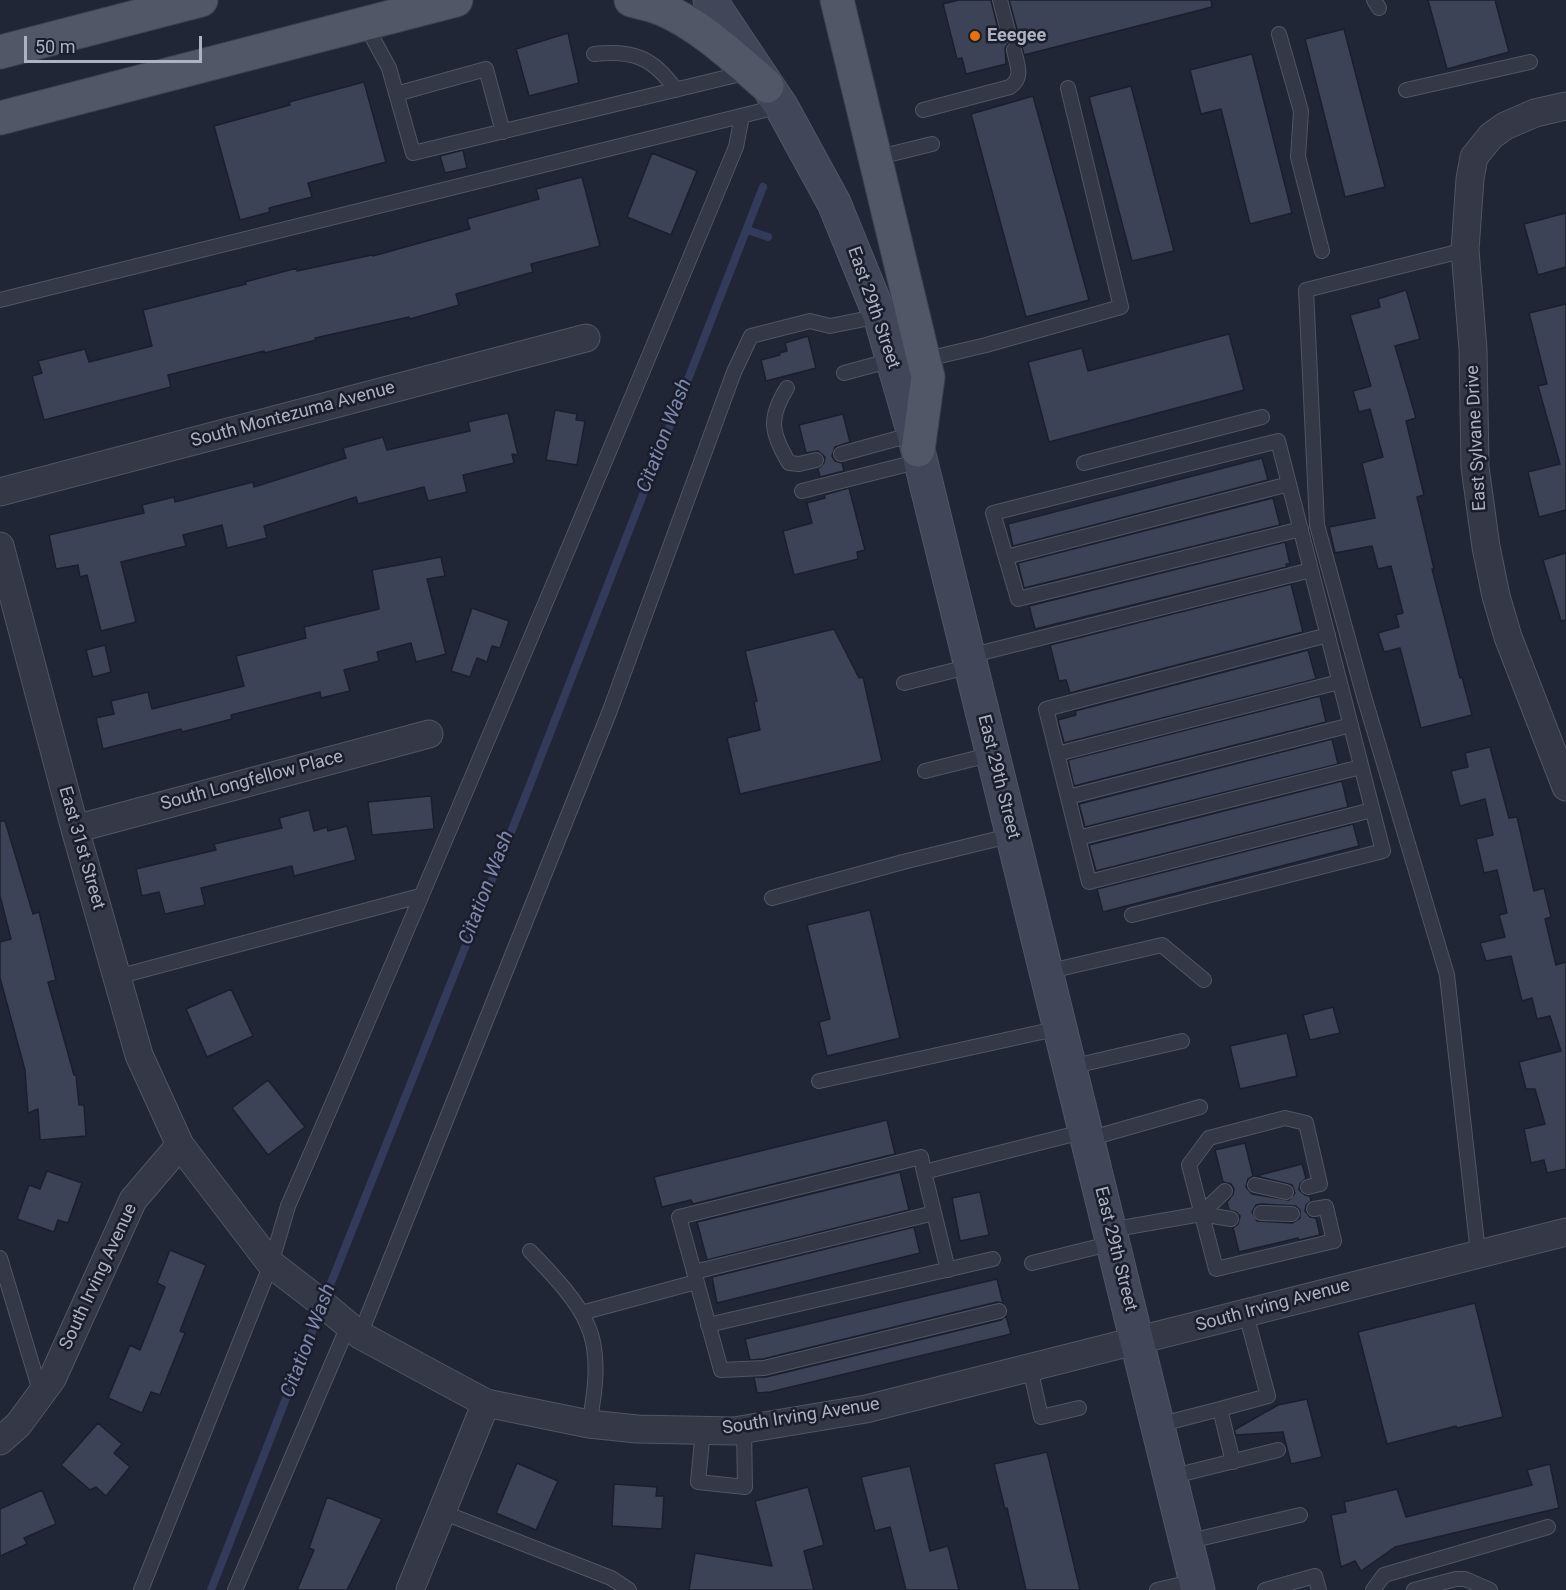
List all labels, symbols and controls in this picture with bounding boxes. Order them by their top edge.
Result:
scale bar [27,24,206,62]
place label: Eeegee [987,25,1046,47]
marker: Eeegee [968,29,982,43]
text: 50 m [35,36,75,57]
street label: East 29th Street [842,244,904,372]
street label: East Sylvane Drive [1462,365,1492,511]
water label: Citation Wash [632,376,698,496]
street label: South Montezuma Avenue [189,377,397,453]
street label: East 29th Street [972,712,1024,842]
street label: South Longfellow Place [158,746,346,816]
street label: East 31st Street [53,784,109,912]
water label: Citation Wash [454,828,520,948]
street label: East 29th Street [1089,1184,1141,1314]
street label: South Irving Avenue [56,1200,142,1354]
street label: South Irving Avenue [1194,1275,1352,1337]
water label: Citation Wash [276,1281,342,1401]
street label: South Irving Avenue [721,1394,881,1440]

